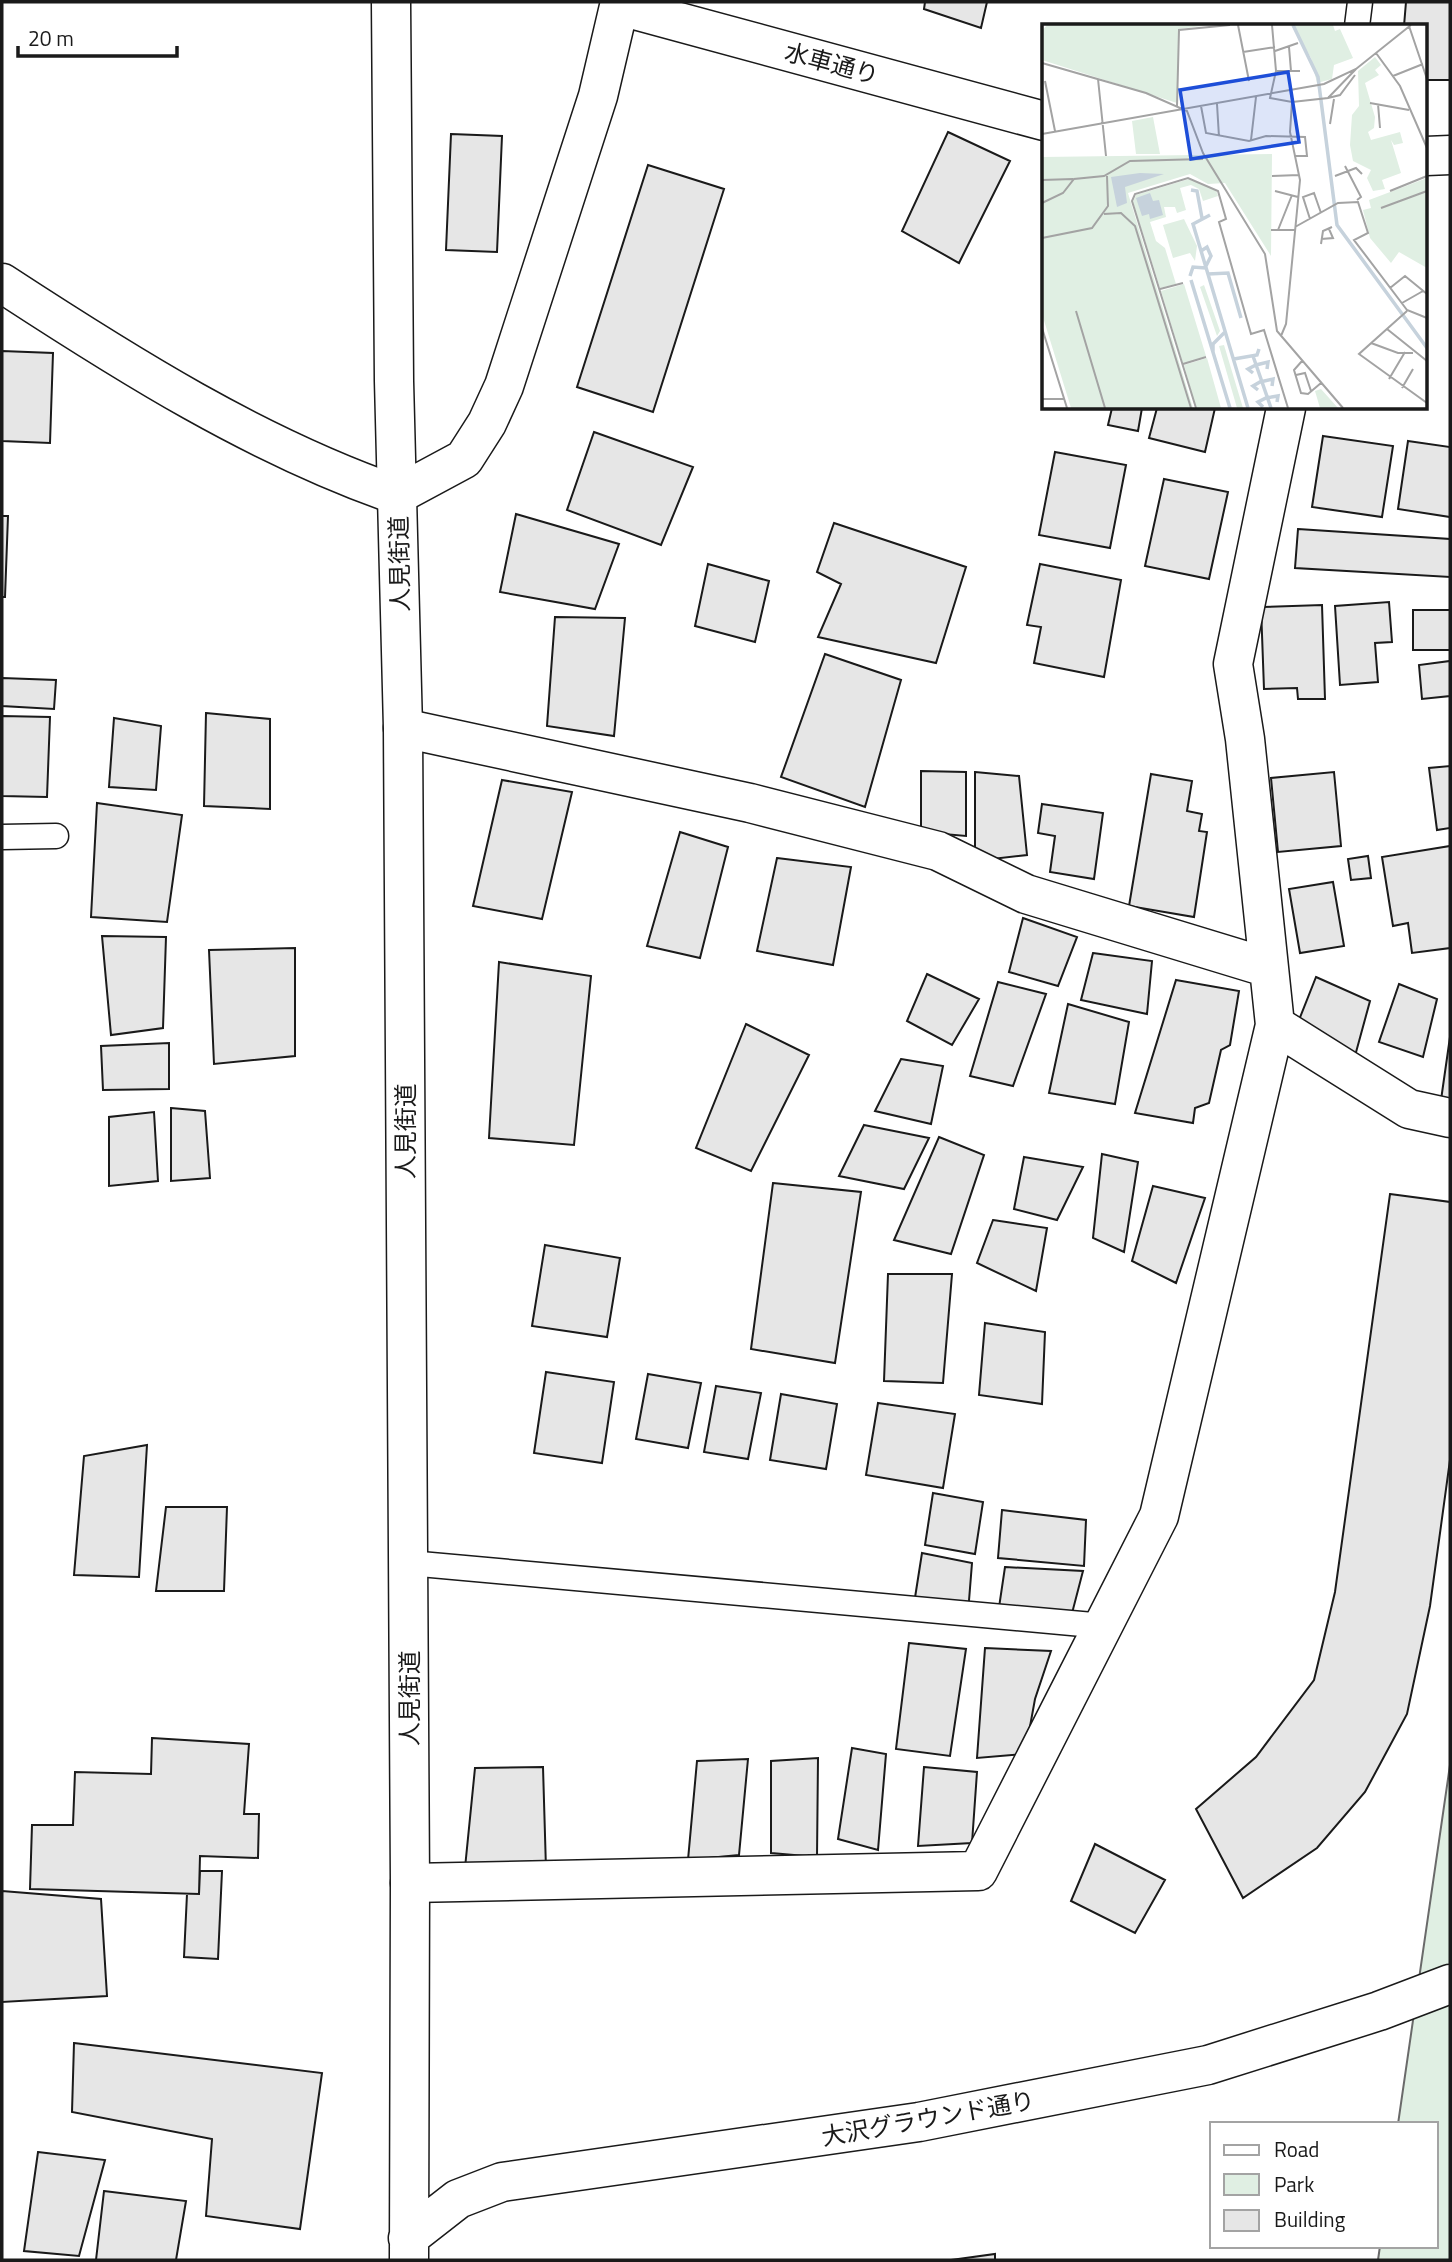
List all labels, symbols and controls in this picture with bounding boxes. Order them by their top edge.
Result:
scale bar [18,14,177,58]
text: 20 m [28,22,74,54]
inset map [1042,24,1428,410]
street label: 水車通り [781,33,883,93]
street label: 人見街道 [380,516,418,612]
street label: 人見街道 [387,1083,423,1179]
street label: 人見街道 [391,1650,427,1746]
street label: 大沢グラウンド通り [819,2082,1037,2154]
legend [1210,2122,1438,2248]
text: Road [1274,2133,1319,2165]
text: Park [1274,2168,1314,2200]
text: Building [1274,2203,1346,2235]

